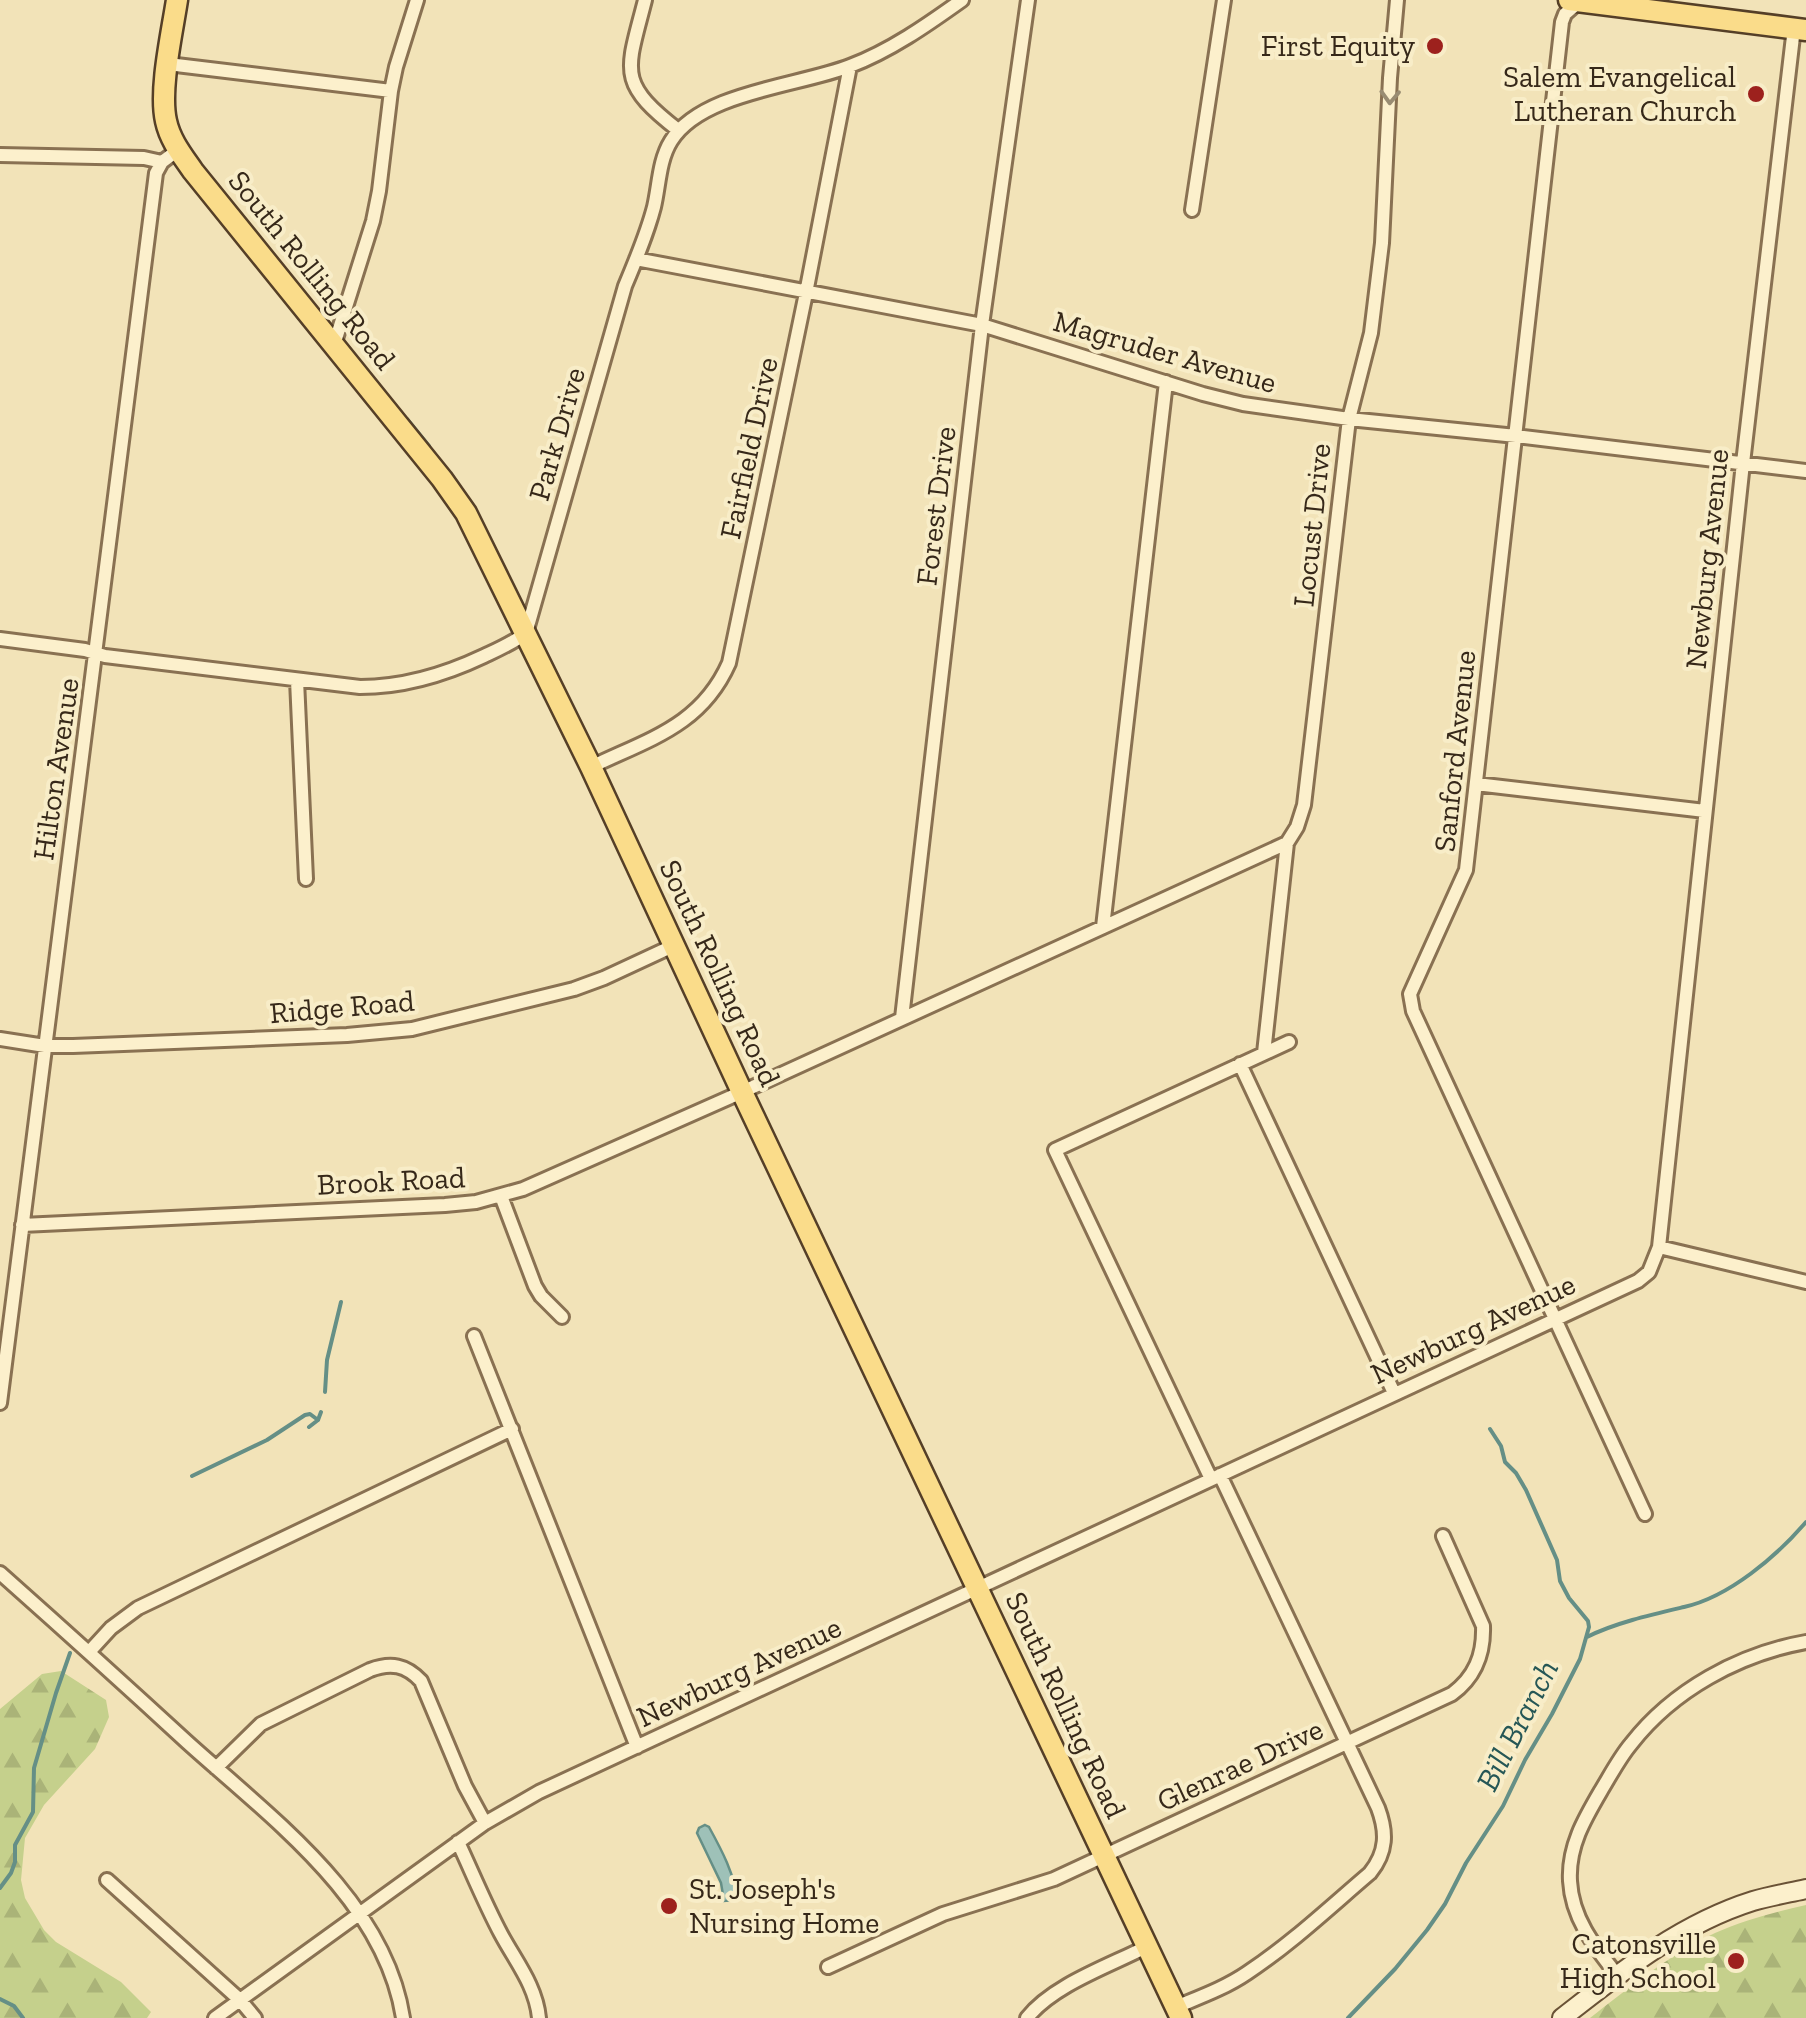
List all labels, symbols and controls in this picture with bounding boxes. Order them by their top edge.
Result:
place label: First Equity [1261,28,1416,64]
marker: First Equity [1424,35,1446,57]
place label: Salem Evangelical Lutheran Church [1503,59,1736,129]
marker: Salem Evangelical Lutheran Church [1745,83,1767,105]
one-way arrow [1379,90,1400,106]
street label: South Rolling Road [221,163,404,377]
street label: Magruder Avenue [1049,303,1281,401]
street label: Fairfield Drive [712,354,786,542]
street label: Park Drive [521,363,593,505]
street label: Forest Drive [908,424,964,588]
street label: Locust Drive [1286,441,1338,609]
street label: Newburg Avenue [1678,447,1736,671]
street label: Sanford Avenue [1427,648,1483,854]
street label: Hilton Avenue [25,676,87,862]
street label: South Rolling Road [652,854,788,1092]
street label: Ridge Road [268,983,416,1031]
street label: Brook Road [316,1159,467,1203]
street label: Newburg Avenue [1365,1266,1581,1392]
street label: South Rolling Road [998,1586,1134,1824]
street label: Newburg Avenue [631,1609,847,1735]
water label: Bill Branch [1468,1653,1566,1797]
street label: Glenrae Drive [1151,1711,1329,1819]
place label: St. Joseph's Nursing Home [689,1871,879,1941]
marker: St. Joseph's Nursing Home [658,1895,680,1917]
place label: Catonsville High School [1560,1926,1716,1996]
marker: Catonsville High School [1725,1950,1747,1972]

